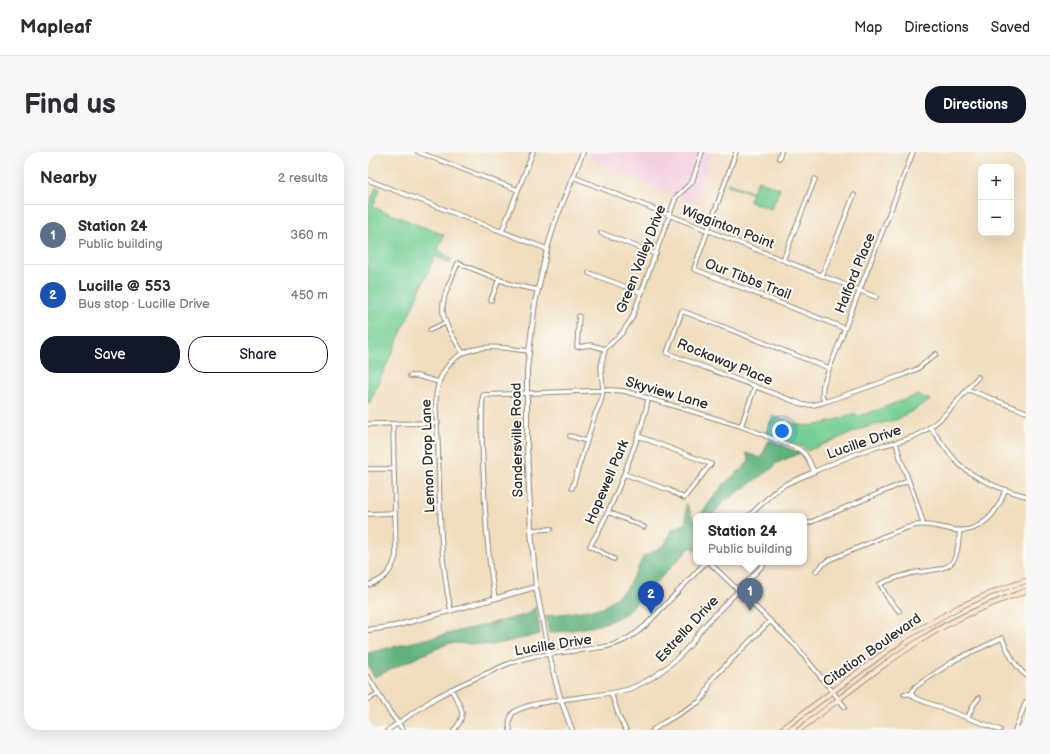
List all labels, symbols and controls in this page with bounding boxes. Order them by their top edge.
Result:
text: Mapleaf [20,16,92,39]
text: Map [854,19,882,36]
text: Directions [904,19,969,36]
text: Saved [991,19,1030,36]
button: Directions [925,86,1026,123]
text: Find us [24,88,116,121]
map controls [978,164,1014,236]
button: + [978,164,1014,200]
text: Nearby [40,168,97,188]
text: 2 results [278,170,328,186]
button: − [978,200,1014,236]
street label: Green Valley Drive [612,202,670,316]
street label: Wigginton Point [679,202,777,253]
text: Station 24 [78,217,147,236]
text: 1 [50,227,56,243]
text: 360 m [290,227,328,243]
street label: Halford Place [831,230,879,316]
text: Public building [78,236,163,252]
street label: Our Tibbs Trail [703,255,793,303]
text: Lucille @ 553 [78,277,171,296]
text: 2 [49,287,57,303]
text: 450 m [291,287,328,303]
text: Bus stop · Lucille Drive [78,296,210,312]
street label: Rockaway Place [675,335,775,389]
button: Save [40,336,180,373]
button: Share [188,336,328,373]
street label: Skyview Lane [624,373,710,413]
street label: Sandersville Road [508,383,526,497]
street label: Lemon Drop Lane [418,399,438,513]
your location [772,421,792,441]
street label: Lucille Drive [824,421,904,463]
street label: Hopewell Park [582,437,633,527]
popup [693,513,807,565]
text: Station 24 [708,522,777,541]
text: Public building [708,541,792,557]
pin: 1 [737,578,763,611]
pin: 2 [638,581,664,614]
street label: Estrella Drive [652,592,722,666]
street label: Citation Boulevard [820,610,924,690]
street label: Lucille Drive [513,631,593,659]

